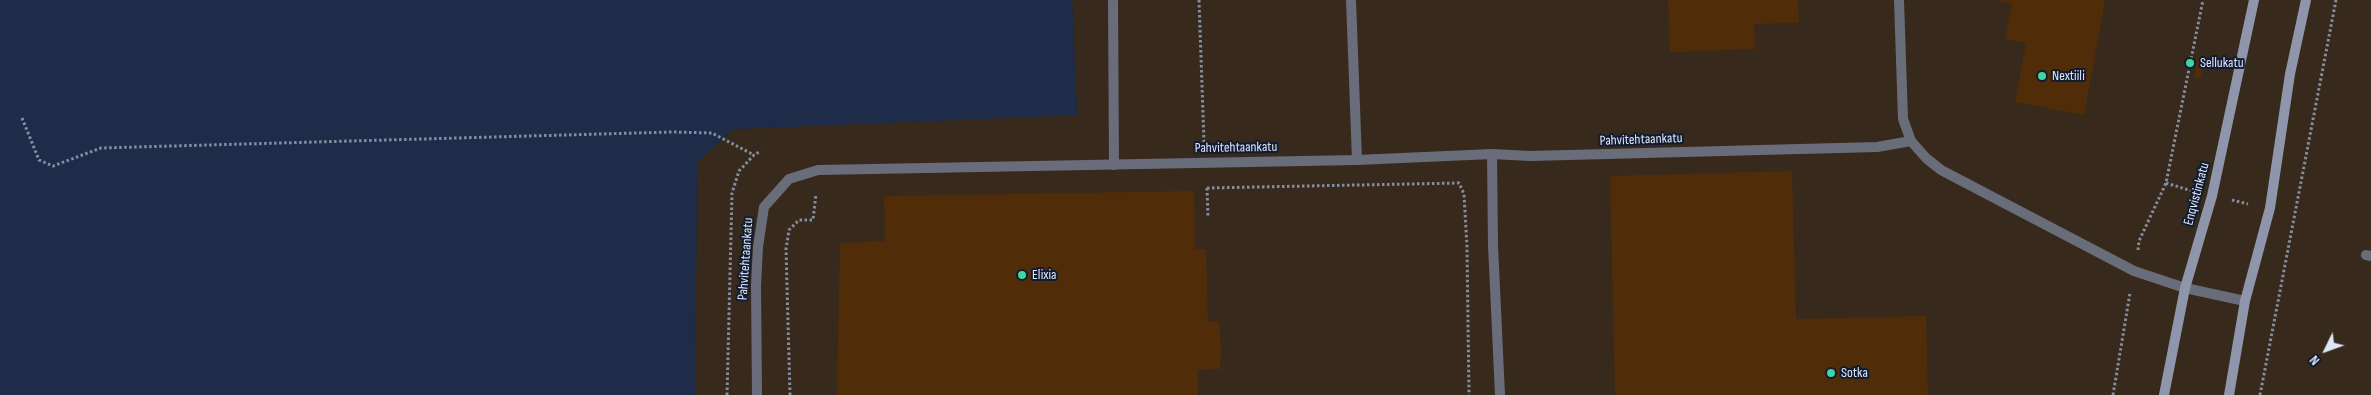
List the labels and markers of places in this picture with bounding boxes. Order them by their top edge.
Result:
place label: Sellukatu [2200,55,2244,71]
marker: Sellukatu [2184,57,2196,69]
place label: Nextiili [2052,68,2085,84]
marker: Nextiili [2036,70,2048,82]
place label: Elixia [1032,267,1057,283]
marker: Elixia [1016,269,1028,281]
place label: Sotka [1841,365,1868,381]
marker: Sotka [1825,367,1837,379]

